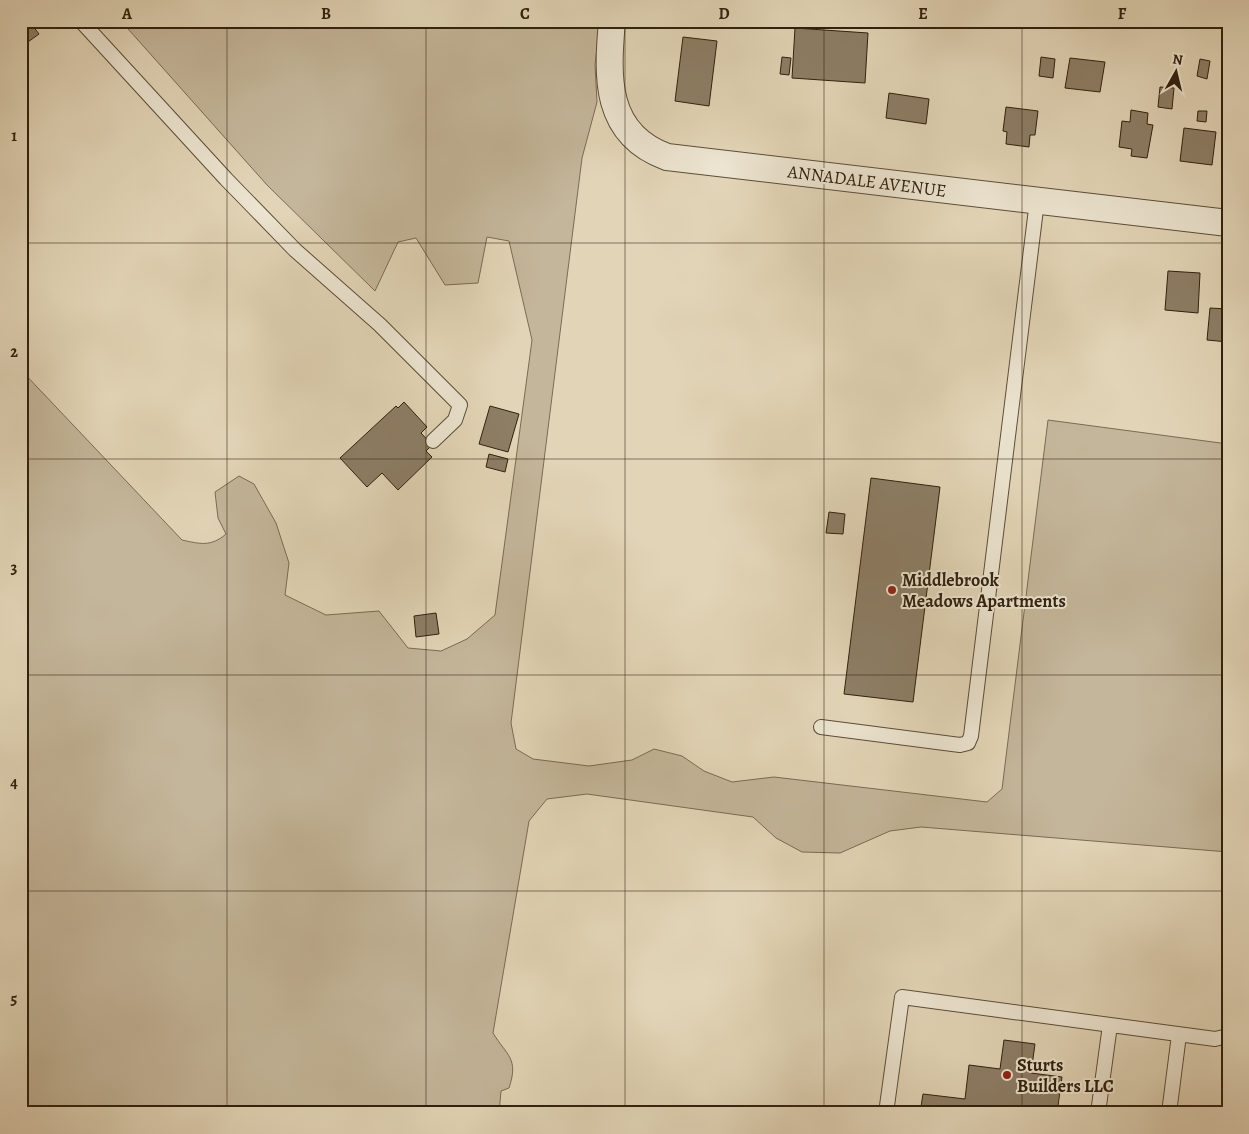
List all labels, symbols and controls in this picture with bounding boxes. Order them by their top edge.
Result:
text: A [121,3,133,25]
text: B [321,3,331,25]
text: C [520,3,530,25]
text: D [718,3,730,25]
text: E [918,3,928,25]
text: F [1118,3,1127,25]
north arrow [1152,48,1202,98]
text: N [1171,50,1184,70]
text: 1 [11,125,17,147]
street label: ANNADALE AVENUE [785,159,948,203]
text: 2 [10,341,18,363]
text: 3 [11,557,18,579]
place label: Middlebrook Meadows Apartments [902,568,1066,613]
marker: Middlebrook Meadows Apartments [886,584,898,596]
text: 4 [10,772,18,794]
text: 5 [11,988,18,1010]
place label: Sturts Builders LLC [1017,1053,1114,1098]
marker: Sturts Builders LLC [1001,1069,1013,1081]

